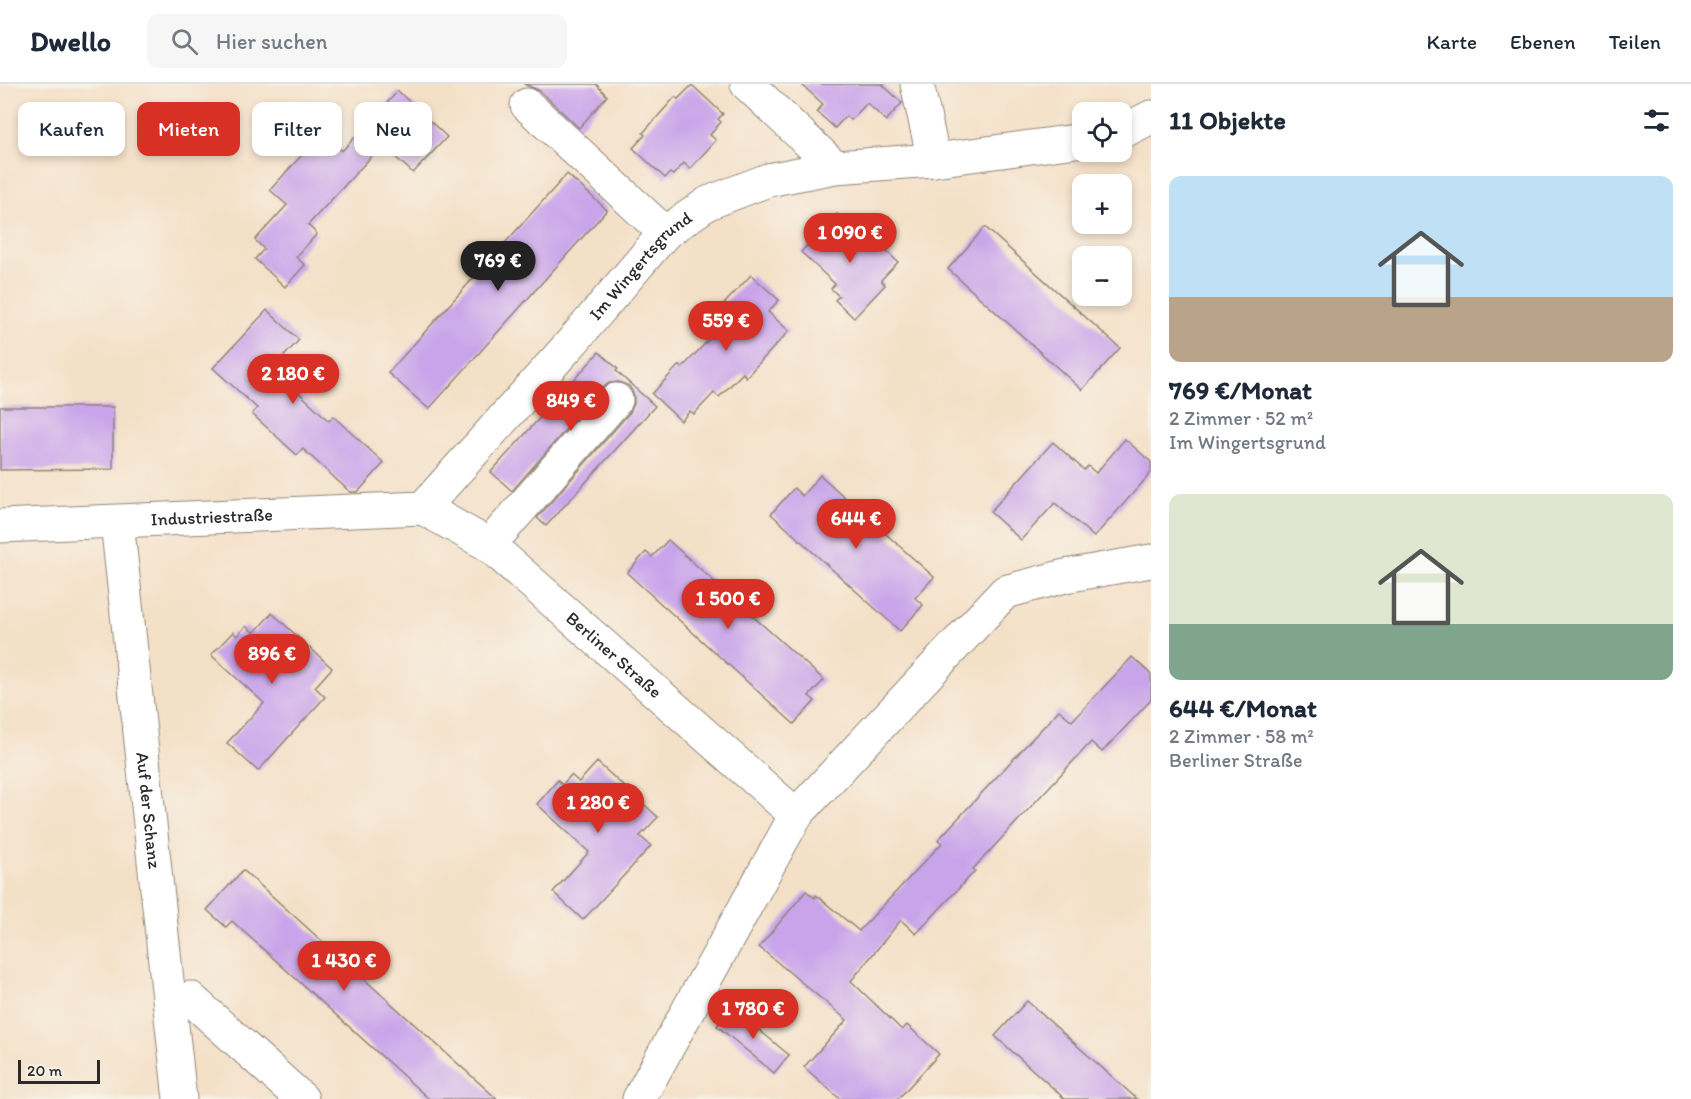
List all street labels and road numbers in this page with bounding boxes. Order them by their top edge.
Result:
street label: Im Wingertsgrund [585,207,696,325]
street label: Industriestraße [150,503,273,531]
street label: Berliner Straße [561,607,666,703]
street label: Auf der Schanz [131,751,166,870]

